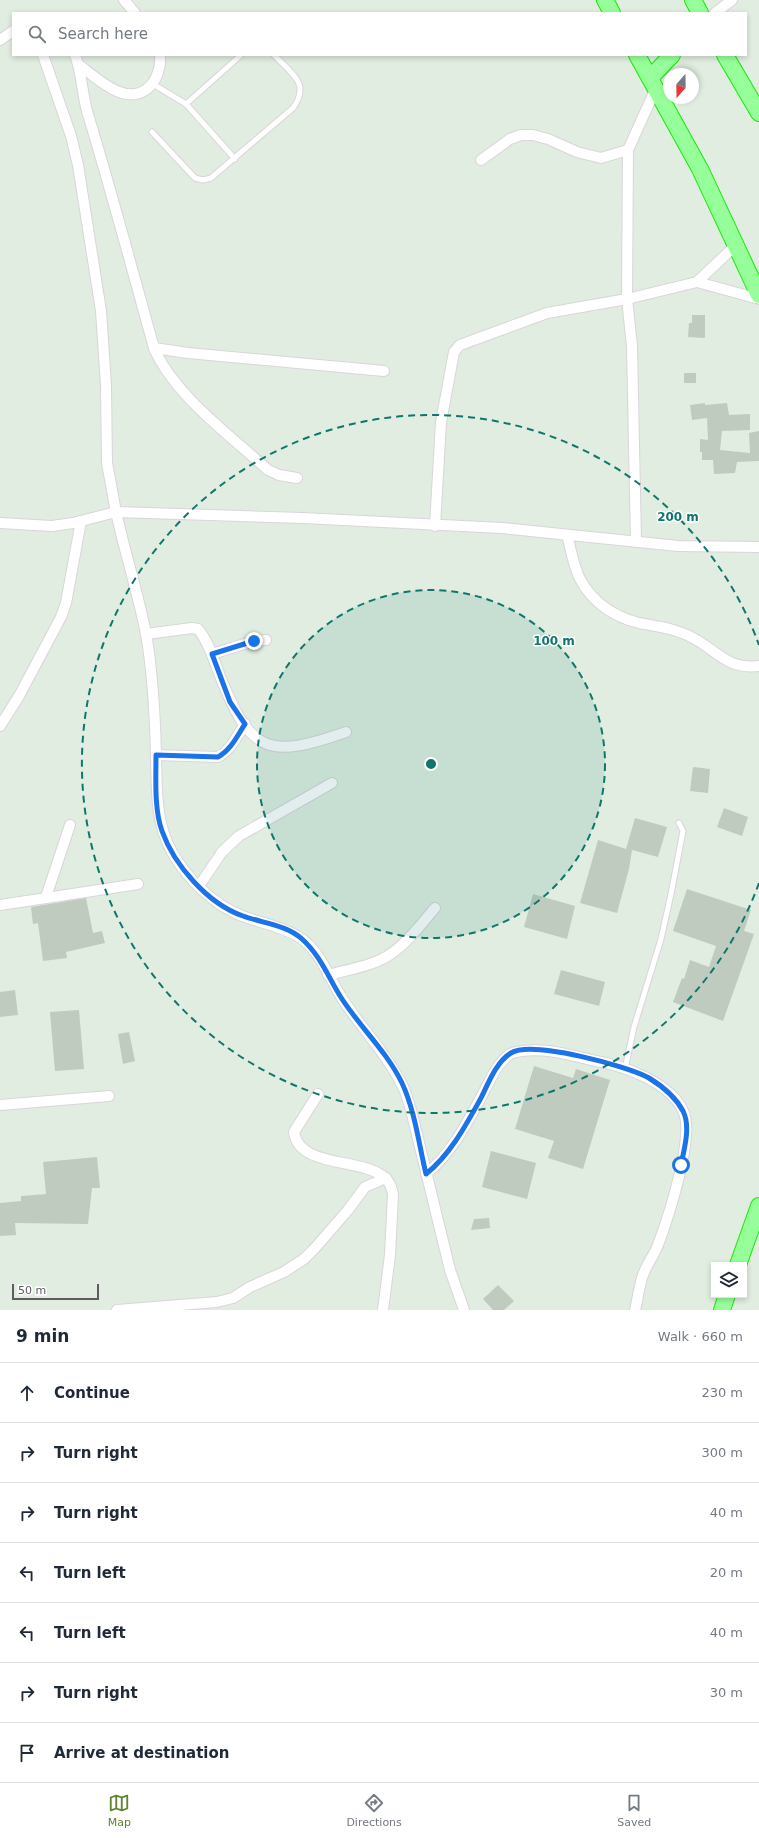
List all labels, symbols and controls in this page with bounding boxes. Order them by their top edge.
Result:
search box [12,12,747,56]
icon: search [26,23,48,45]
text: Search here [58,25,148,43]
north arrow [663,68,699,104]
text: 200 m [657,510,699,524]
route end [245,632,263,650]
text: 100 m [533,634,575,648]
centre of rings [424,757,438,771]
route start [672,1156,690,1174]
map controls [711,1262,747,1298]
button: layers [711,1262,747,1298]
scale bar [12,1282,99,1301]
text: 50 m [18,1284,46,1297]
text: 9 min [16,1326,69,1346]
text: Walk · 660 m [658,1329,743,1344]
icon: ahead [16,1382,38,1404]
text: Continue [54,1384,130,1402]
text: 230 m [701,1385,743,1400]
icon: right [16,1442,38,1464]
text: Turn right [54,1444,138,1462]
text: 300 m [701,1445,743,1460]
icon: right [16,1502,38,1524]
text: Turn right [54,1504,138,1522]
text: 40 m [710,1505,743,1520]
icon: left [16,1562,38,1584]
text: Turn left [54,1564,126,1582]
text: 20 m [710,1565,743,1580]
icon: left [16,1622,38,1644]
text: Turn left [54,1624,126,1642]
text: 40 m [710,1625,743,1640]
icon: right [16,1682,38,1704]
text: Turn right [54,1684,138,1702]
text: 30 m [710,1685,743,1700]
icon: arrive [16,1742,38,1764]
text: Arrive at destination [54,1744,229,1762]
tab: Map [108,1792,131,1829]
tab: Directions [346,1792,402,1829]
tab: Saved [617,1792,651,1829]

